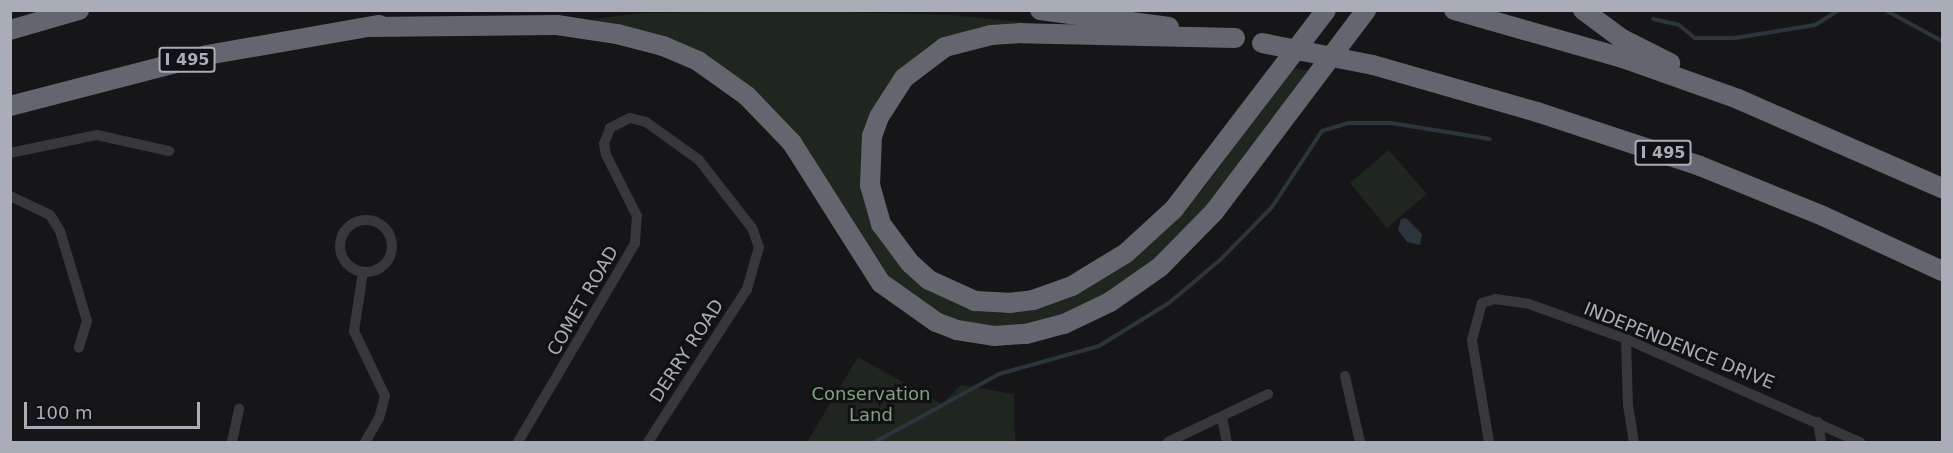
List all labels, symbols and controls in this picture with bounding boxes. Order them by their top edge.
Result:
road number: I 495 [158,47,216,73]
road number: I 495 [1634,140,1692,166]
street label: COMET ROAD [543,242,623,360]
street label: DERRY ROAD [646,295,728,407]
street label: INDEPENDENCE DRIVE [1581,298,1777,394]
park label: Conservation Land [811,384,931,426]
scale bar [27,390,202,428]
text: 100 m [35,402,93,423]

